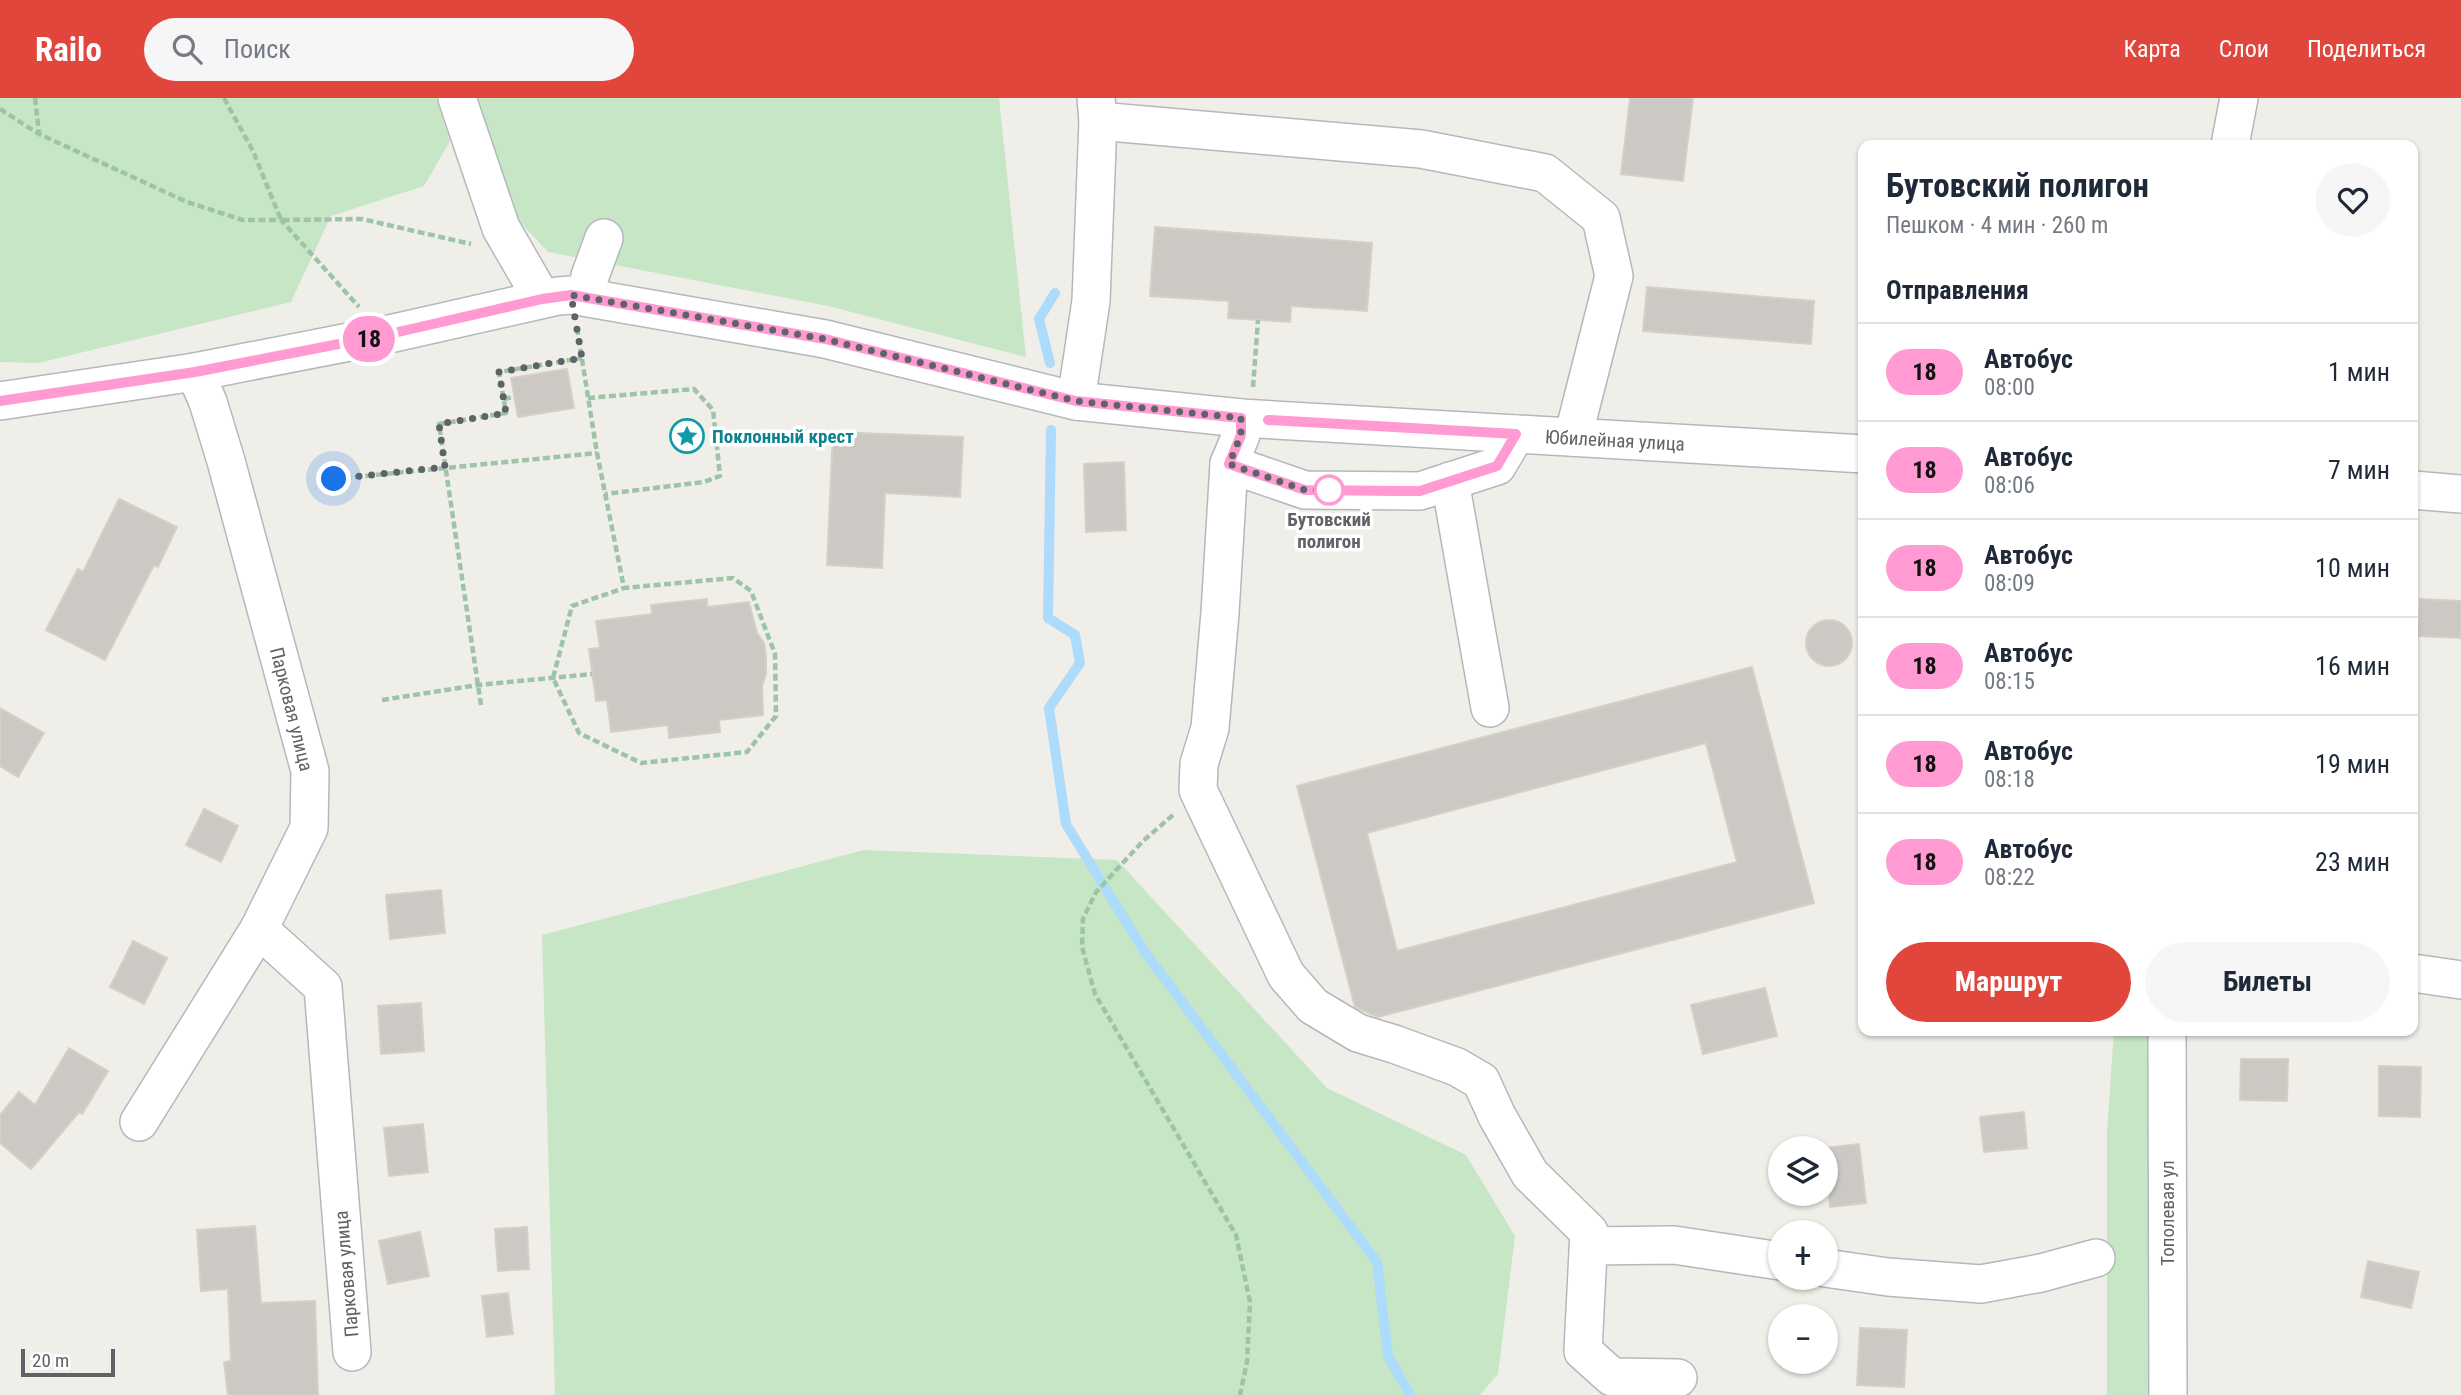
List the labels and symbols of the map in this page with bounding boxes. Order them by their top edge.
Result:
line badge: 18 [338,316,400,362]
place icon: Поклонный крест [668,417,706,455]
place label: Поклонный крест [712,425,854,448]
street label: Юбилейная улица [1545,425,1685,456]
your location [316,461,351,496]
marker: Бутовский полигон [1314,475,1344,505]
place label: Бутовский полигон [1287,508,1371,553]
street label: Парковая улица [265,645,318,773]
street label: Тополевая ул [2156,1160,2179,1266]
street label: Парковая улица [330,1210,363,1338]
scale bar [21,1346,116,1378]

